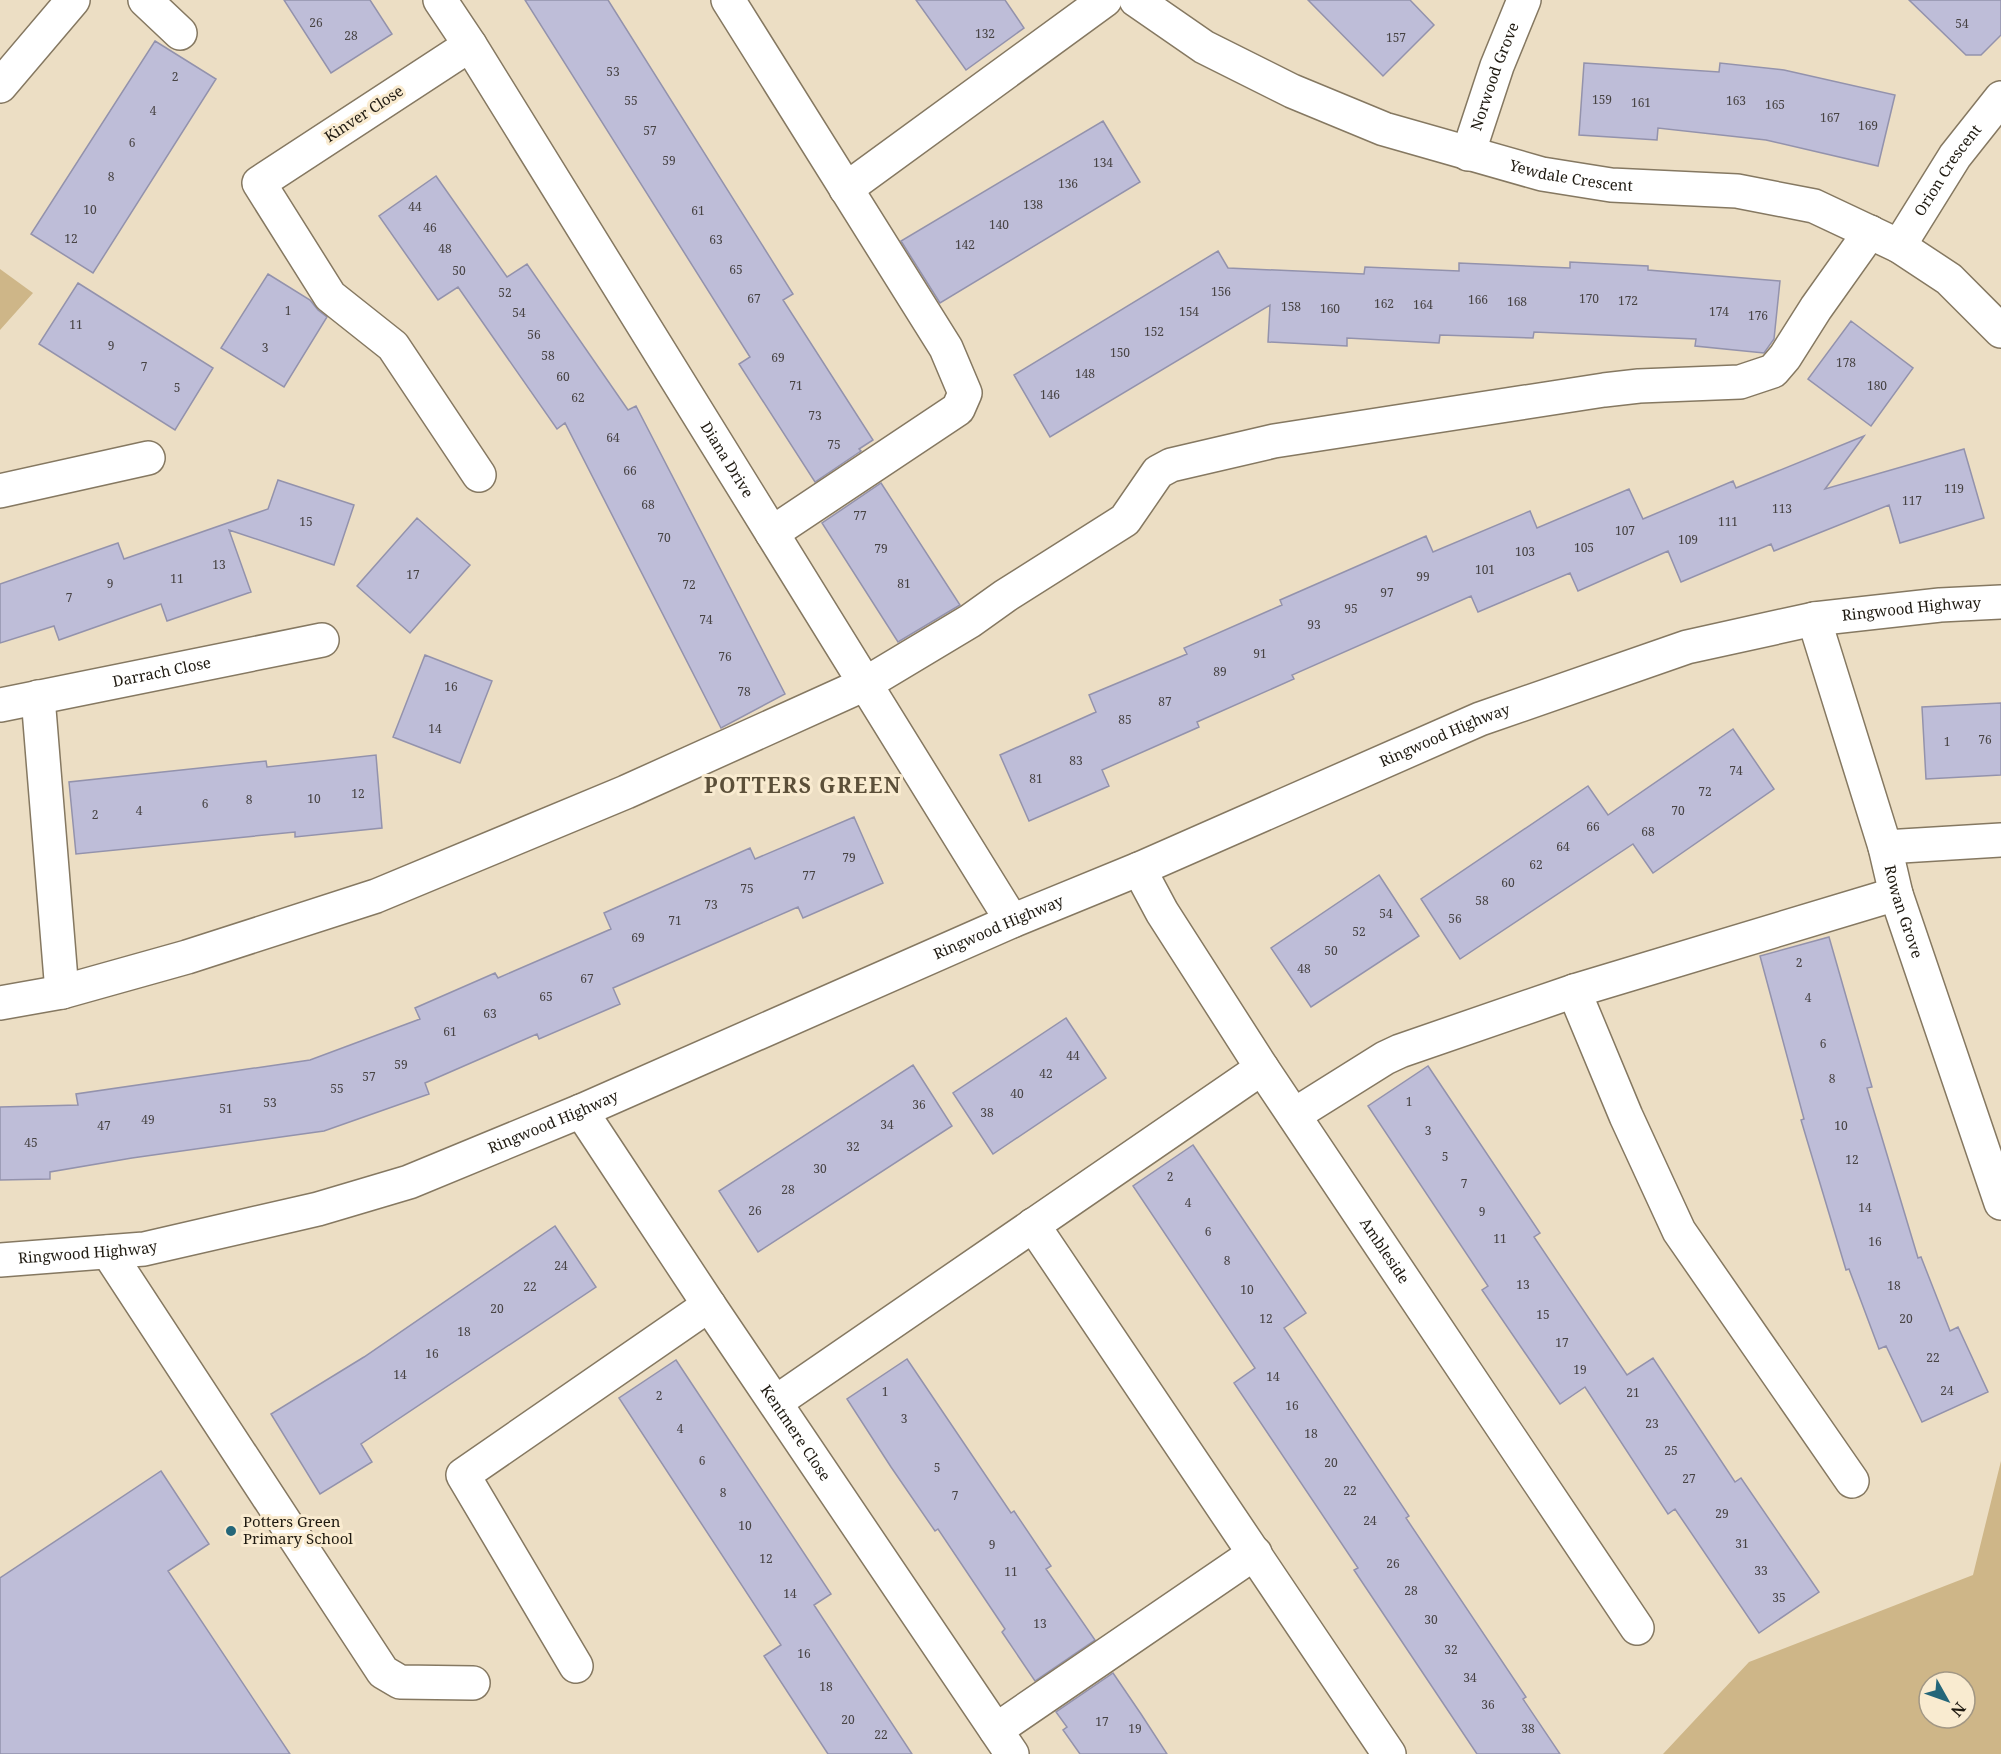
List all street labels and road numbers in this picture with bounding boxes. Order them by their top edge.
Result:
street label: Norwood Grove [1465,19,1523,133]
street label: Kinver Close [320,80,407,146]
street label: Orion Crescent [1909,120,1985,220]
street label: Yewdale Crescent [1506,154,1633,195]
street label: Diana Drive [697,418,759,501]
street label: Ringwood Highway [1841,592,1982,625]
street label: Darrach Close [111,652,212,691]
street label: Ringwood Highway [1376,698,1513,771]
street label: Rowan Grove [1881,863,1928,961]
street label: Ringwood Highway [930,890,1067,963]
street label: Ringwood Highway [485,1085,622,1157]
street label: Ambleside [1356,1213,1415,1287]
street label: Ringwood Highway [17,1235,160,1268]
street label: Kentmere Close [757,1381,836,1484]

